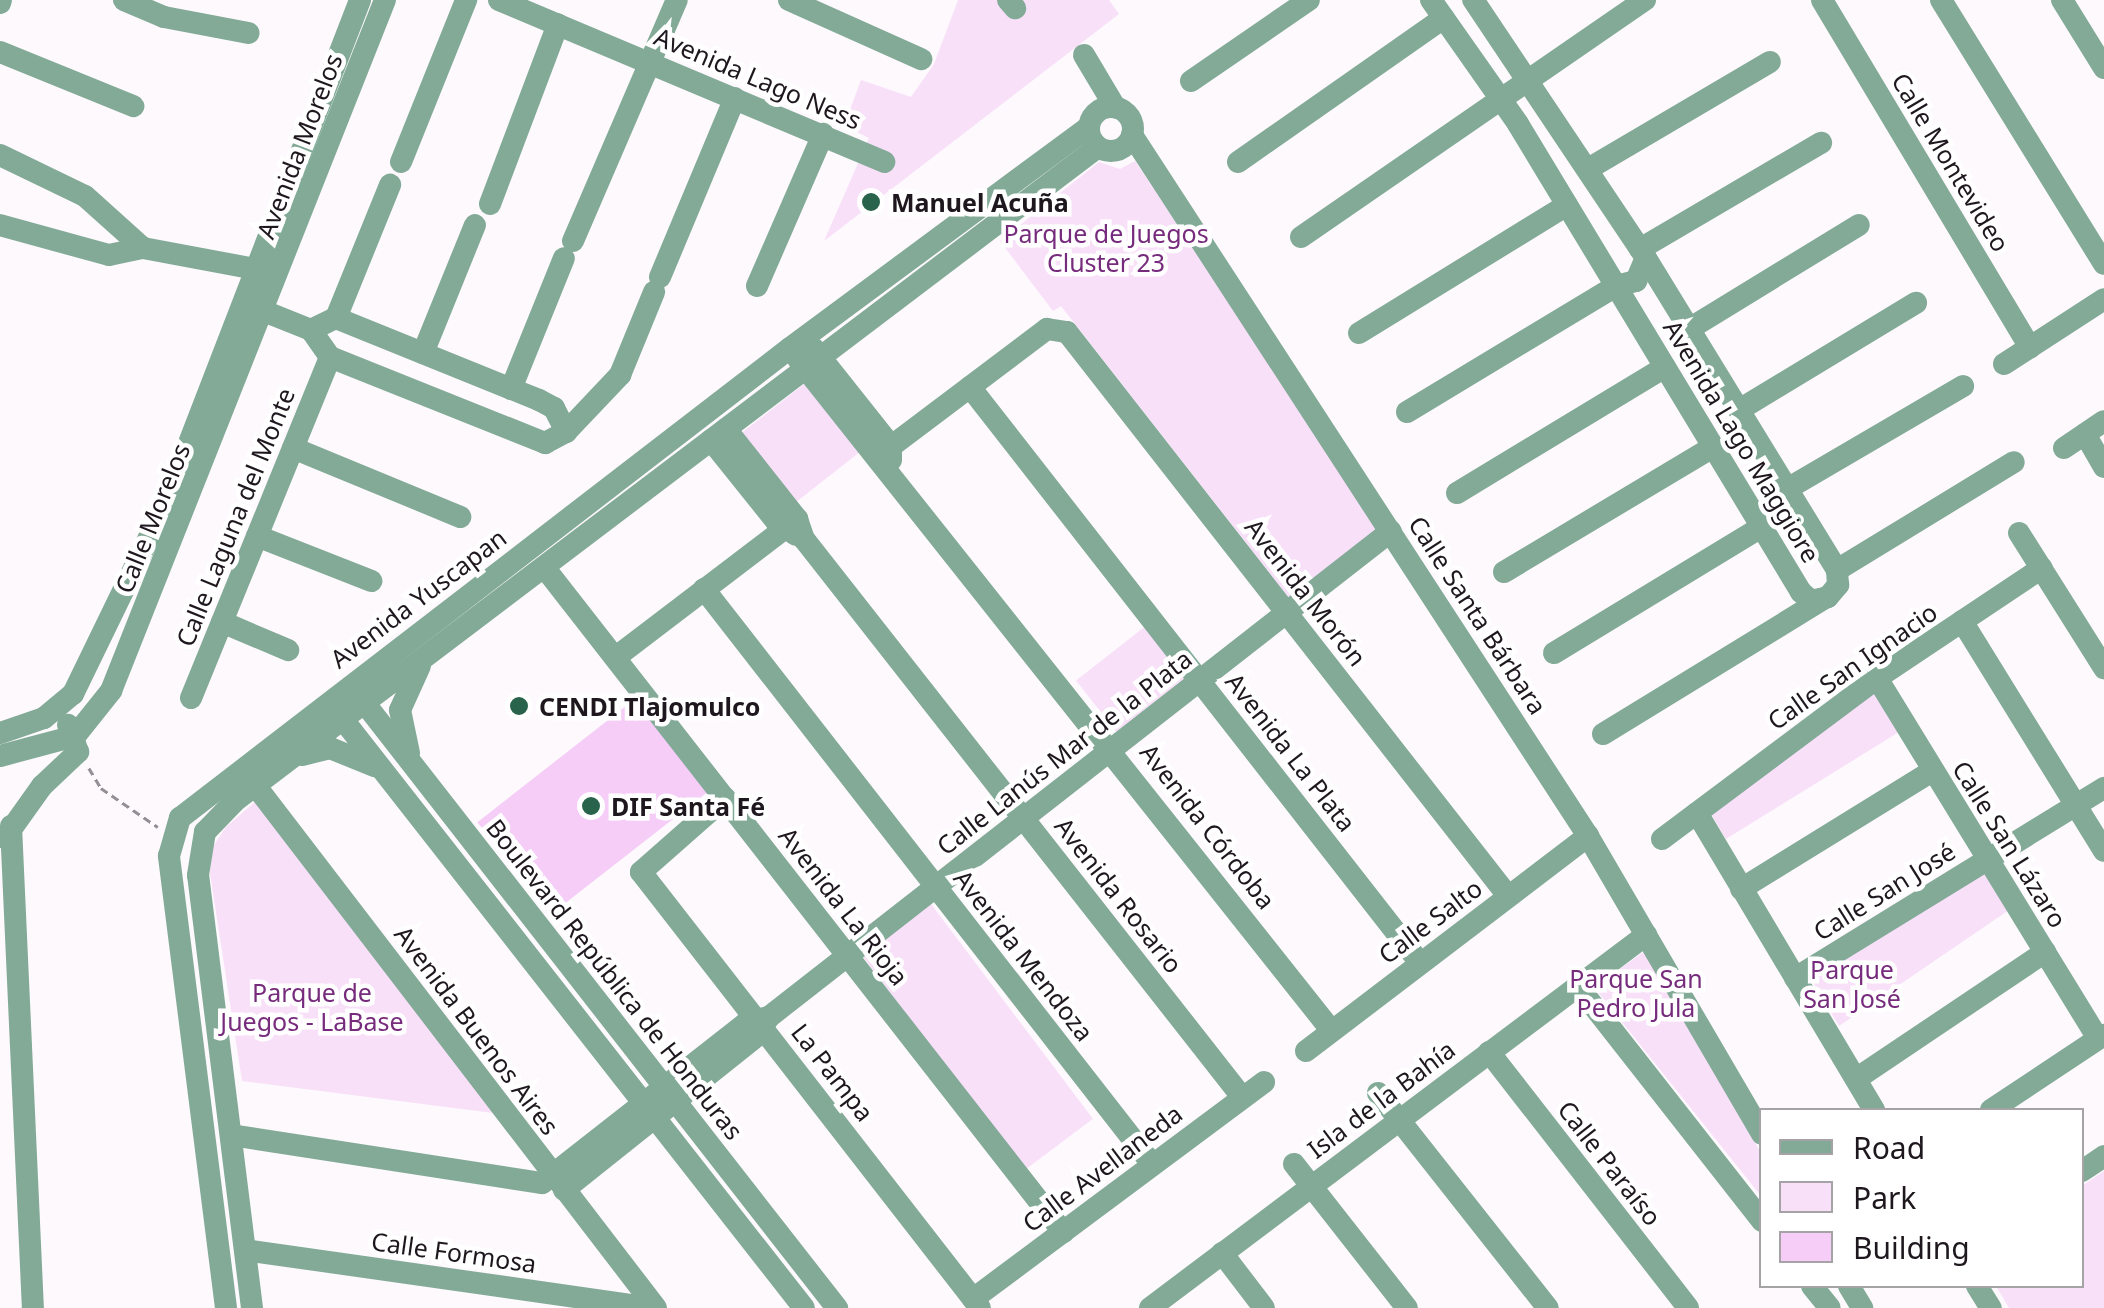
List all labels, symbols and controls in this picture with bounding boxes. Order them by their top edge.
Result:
street label: Avenida Lago Ness [650,21,866,135]
street label: Avenida Morelos [250,49,348,243]
street label: Calle Montevideo [1886,67,2016,257]
place label: Manuel Acuña [891,187,1069,217]
marker: Manuel Acuña [860,191,882,213]
park label: Parque de Juegos Cluster 23 [1003,219,1209,278]
street label: Avenida Lago Maggiore [1658,314,1826,568]
street label: Calle Laguna del Monte [169,383,301,651]
street label: Calle Morelos [108,439,196,597]
street label: Calle Santa Bárbara [1403,510,1553,720]
street label: Avenida Morón [1239,512,1373,672]
street label: Avenida Yuscapan [324,522,512,674]
street label: Calle San Ignacio [1762,596,1942,736]
street label: Calle Lanús Mar de la Plata [931,643,1197,861]
street label: Avenida La Plata [1220,667,1362,837]
place label: CENDI Tlajomulco [539,691,760,721]
marker: CENDI Tlajomulco [508,695,530,717]
street label: Avenida Córdoba [1134,737,1282,915]
street label: Calle San Lázaro [1947,755,2073,933]
place label: DIF Santa Fé [611,791,765,821]
marker: DIF Santa Fé [580,795,602,817]
street label: Avenida Rosario [1049,811,1189,979]
street label: Boulevard República de Honduras [481,813,749,1145]
street label: Avenida La Rioja [773,821,915,991]
street label: Calle San José [1808,836,1960,946]
street label: Avenida Mendoza [948,863,1100,1047]
street label: Calle Salto [1372,872,1488,970]
street label: Avenida Buenos Aires [389,920,565,1140]
park label: Parque San José [1803,955,1901,1014]
park label: Parque San Pedro Jula [1569,964,1703,1023]
park label: Parque de Juegos - LaBase [220,978,404,1037]
street label: La Pampa [786,1017,880,1127]
street label: Isla de la Bahía [1301,1034,1461,1164]
street label: Calle Paraíso [1552,1095,1668,1231]
street label: Calle Avellaneda [1016,1098,1188,1238]
legend [1759,1108,2084,1288]
text: Road [1853,1127,1925,1168]
text: Park [1853,1177,1916,1218]
street label: Calle Formosa [370,1226,538,1278]
text: Building [1853,1227,1970,1268]

